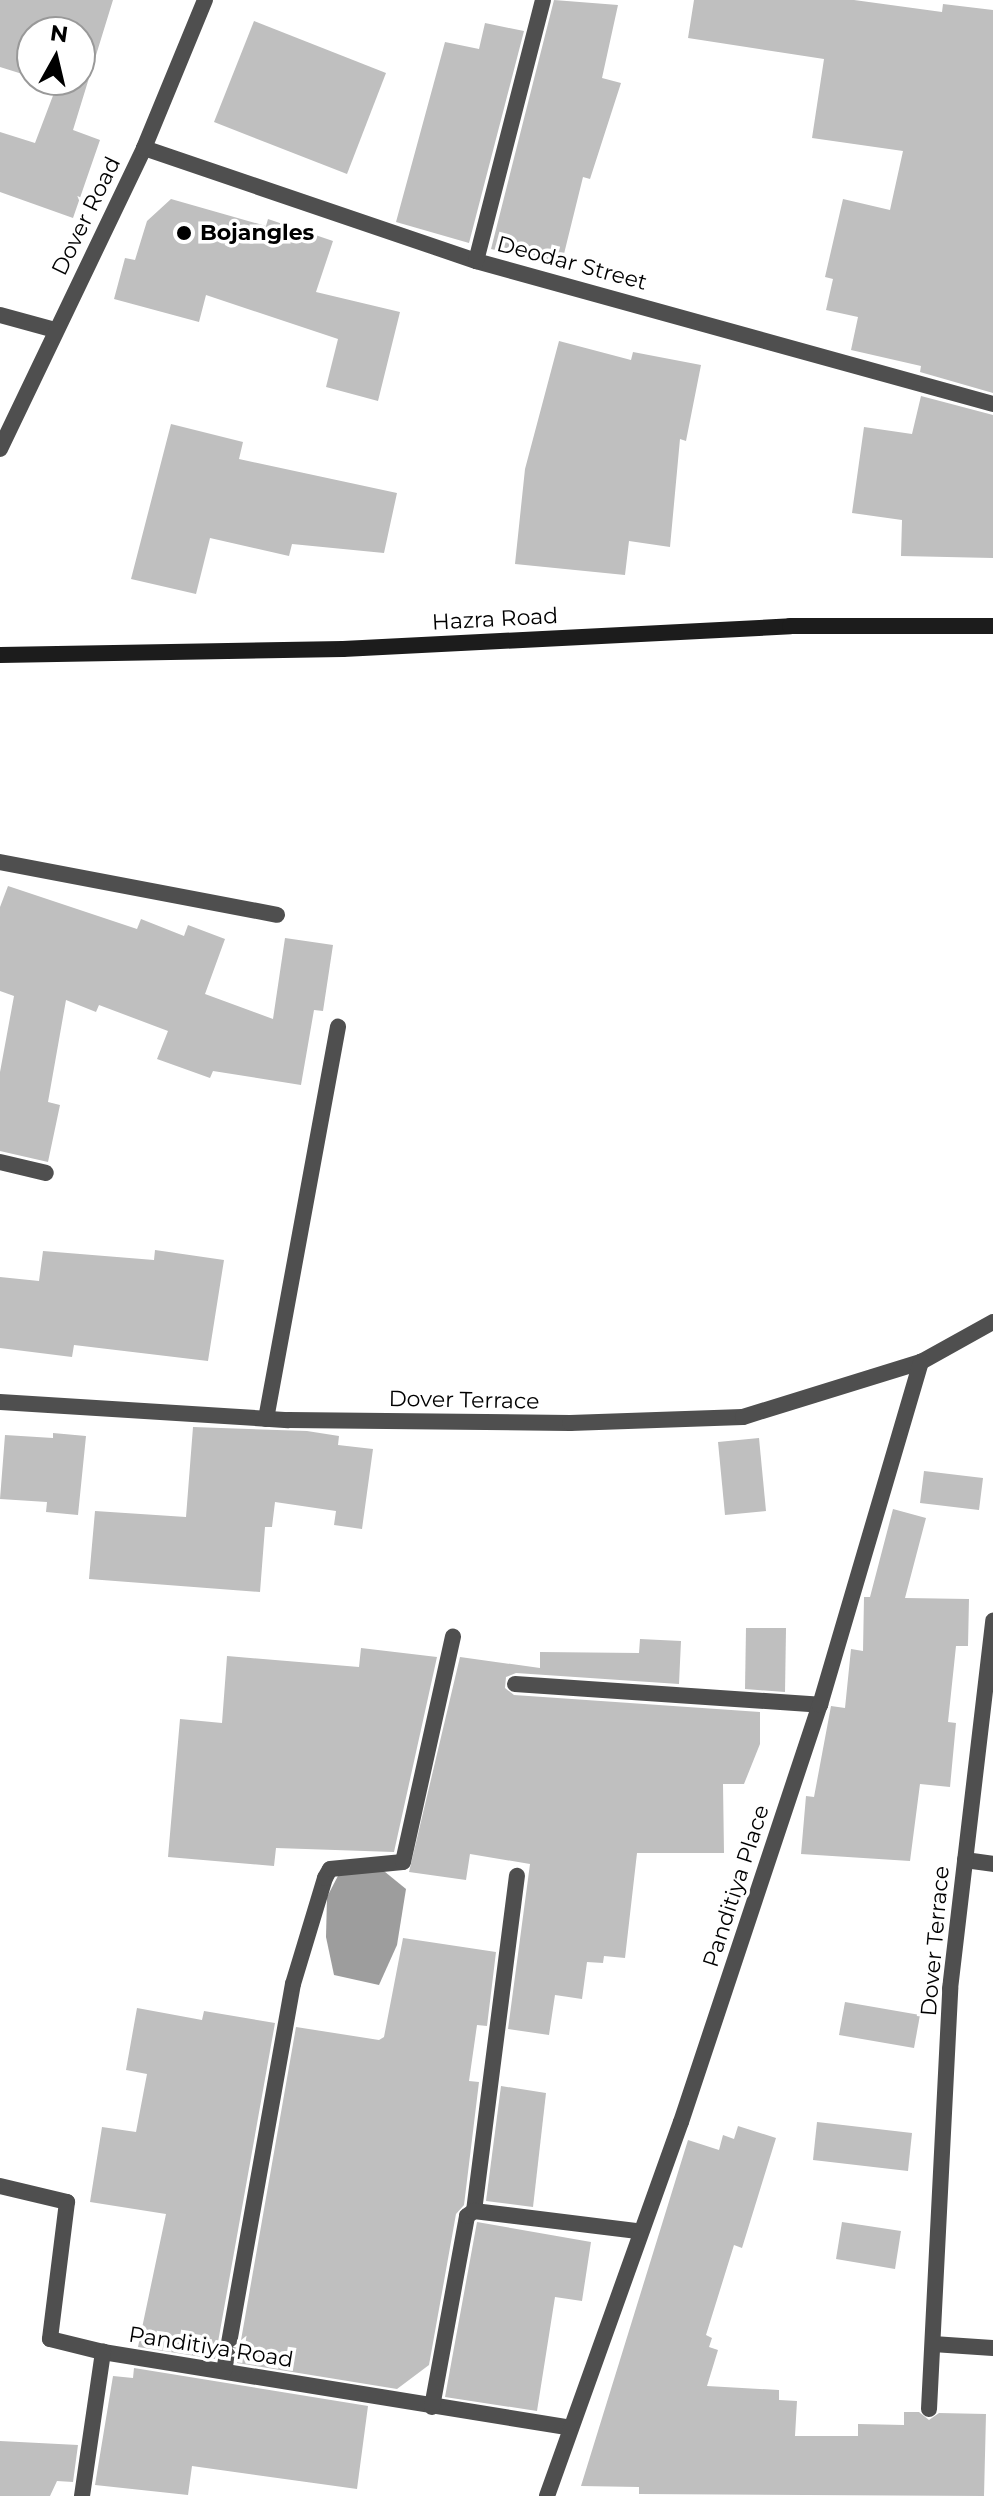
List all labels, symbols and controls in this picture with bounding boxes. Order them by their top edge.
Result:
north arrow [16,16,96,96]
text: N [48,19,70,48]
street label: Dover Road [46,152,126,280]
place label: Bojangles [200,220,314,246]
marker: Bojangles [175,224,193,242]
street label: Deodar Street [494,230,650,296]
street label: Hazra Road [431,603,559,635]
street label: Dover Terrace [388,1385,540,1415]
street label: Panditiya Place [697,1801,775,1971]
street label: Dover Terrace [915,1865,955,2017]
street label: Panditiya Road [127,2321,295,2373]

